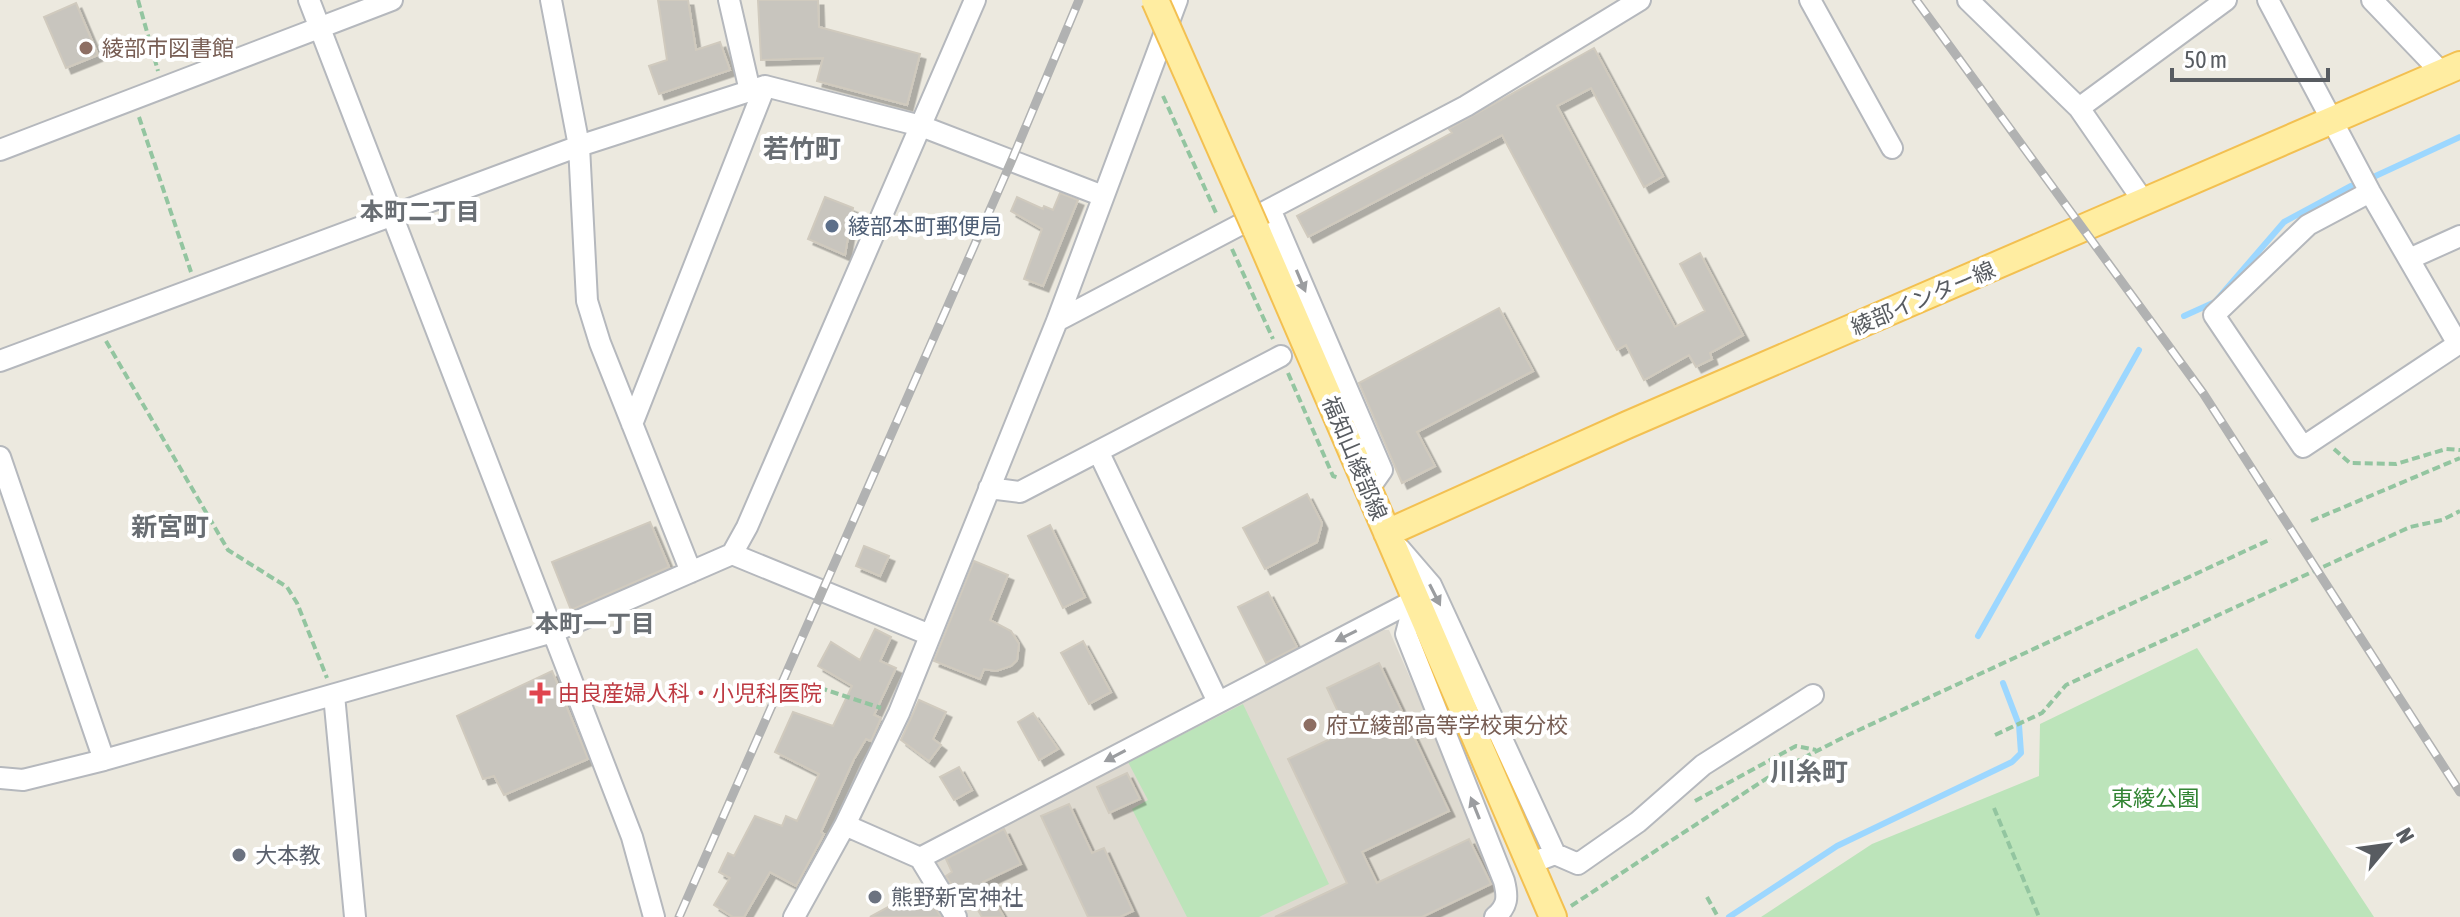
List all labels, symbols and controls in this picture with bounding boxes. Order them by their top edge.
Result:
scale bar [2172,32,2328,82]
place label: 綾部市図書館 [102,35,234,61]
marker: 綾部市図書館 [77,39,95,57]
text: 50 m [2184,46,2227,73]
district label: 若竹町 [763,134,841,164]
district label: 本町二丁目 [360,198,480,225]
place label: 綾部本町郵便局 [848,213,1002,239]
marker: 綾部本町郵便局 [823,217,841,235]
street label: 綾部インター線 [1847,256,1999,340]
one-way arrow [1294,269,1308,293]
street label: 福知山綾部線 [1317,392,1393,524]
district label: 新宮町 [131,512,209,542]
one-way arrow [1428,583,1442,606]
district label: 本町一丁目 [535,610,655,637]
one-way arrow [1335,629,1358,642]
place label: 由良産婦人科・小児科医院 [558,680,822,706]
marker: 由良産婦人科・小児科医院 [529,682,551,704]
place label: 府立綾部高等学校東分校 [1326,712,1568,738]
marker: 府立綾部高等学校東分校 [1301,716,1319,734]
one-way arrow [1104,749,1127,762]
district label: 川糸町 [1770,757,1848,787]
park label: 東綾公園 [2111,785,2199,811]
one-way arrow [1468,796,1481,820]
north arrow [2348,805,2428,885]
text: N [2391,823,2420,847]
place label: 大本教 [255,842,321,868]
marker: 大本教 [230,846,248,864]
place label: 熊野新宮神社 [891,884,1023,910]
marker: 熊野新宮神社 [866,888,884,906]

